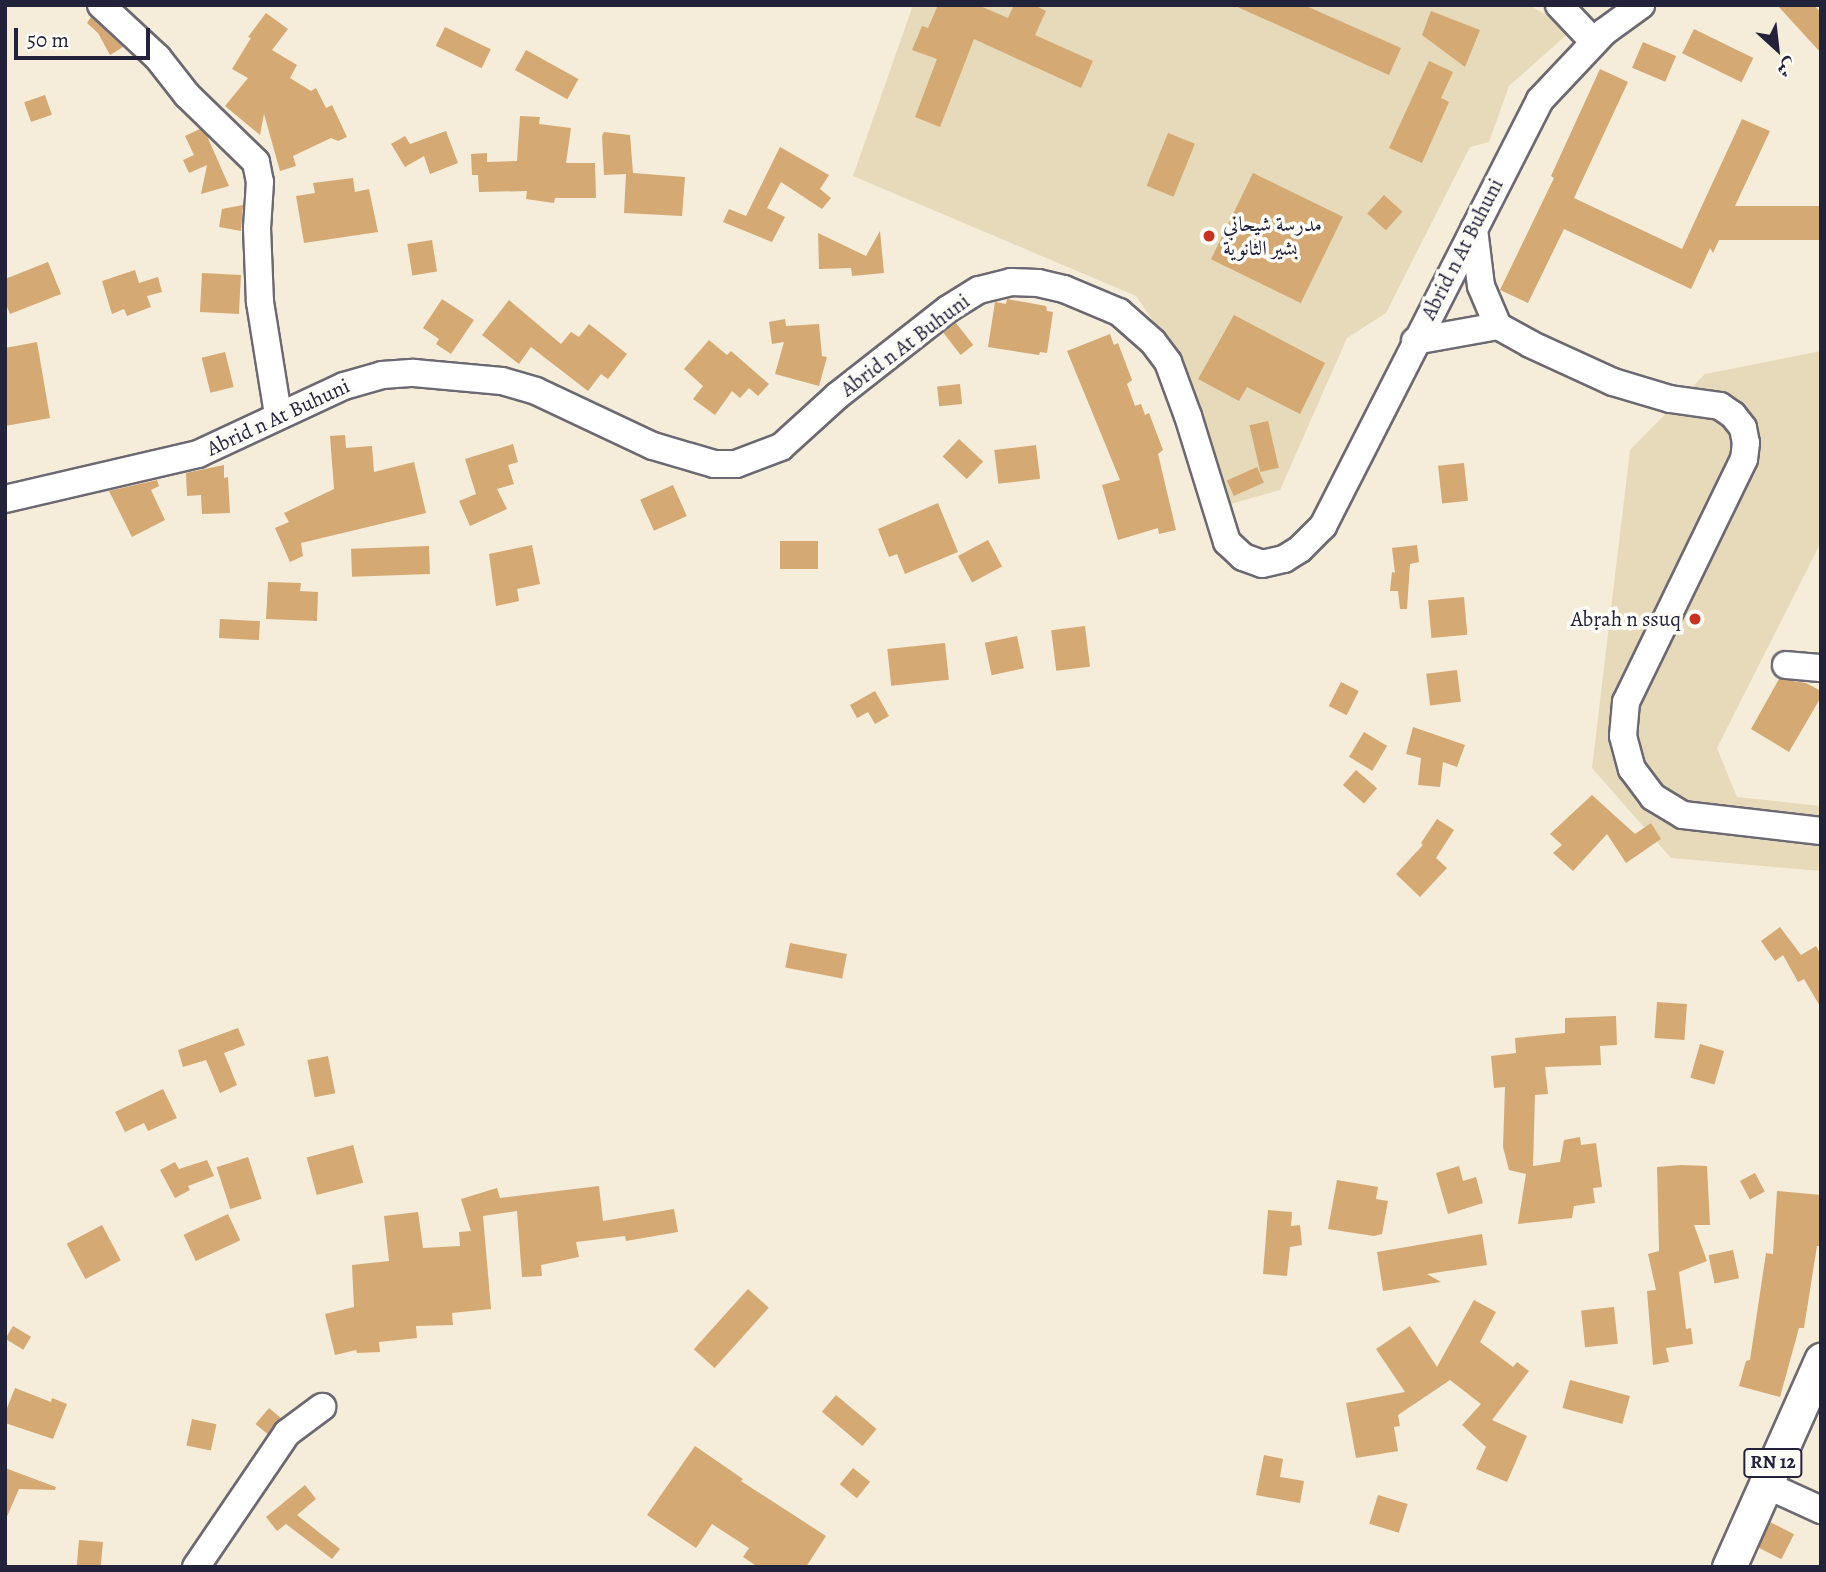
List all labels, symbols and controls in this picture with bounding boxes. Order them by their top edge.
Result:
scale bar [18,14,154,58]
north arrow [1742,14,1812,84]
text: 50 m [27,26,69,54]
text: ش [1772,52,1801,84]
street label: Abrid n At Buhuni [1416,174,1508,324]
place label: مدرسة شيحاني بشير الثانوية [1223,211,1322,261]
marker: مدرسة شيحاني بشير الثانوية [1201,228,1217,244]
street label: Abrid n At Buhuni [836,288,974,402]
street label: Abrid n At Buhuni [203,373,353,461]
place label: Abṛah n ssuq [1571,606,1681,632]
marker: Abṛah n ssuq [1687,611,1703,627]
road number: RN 12 [1743,1448,1803,1478]

